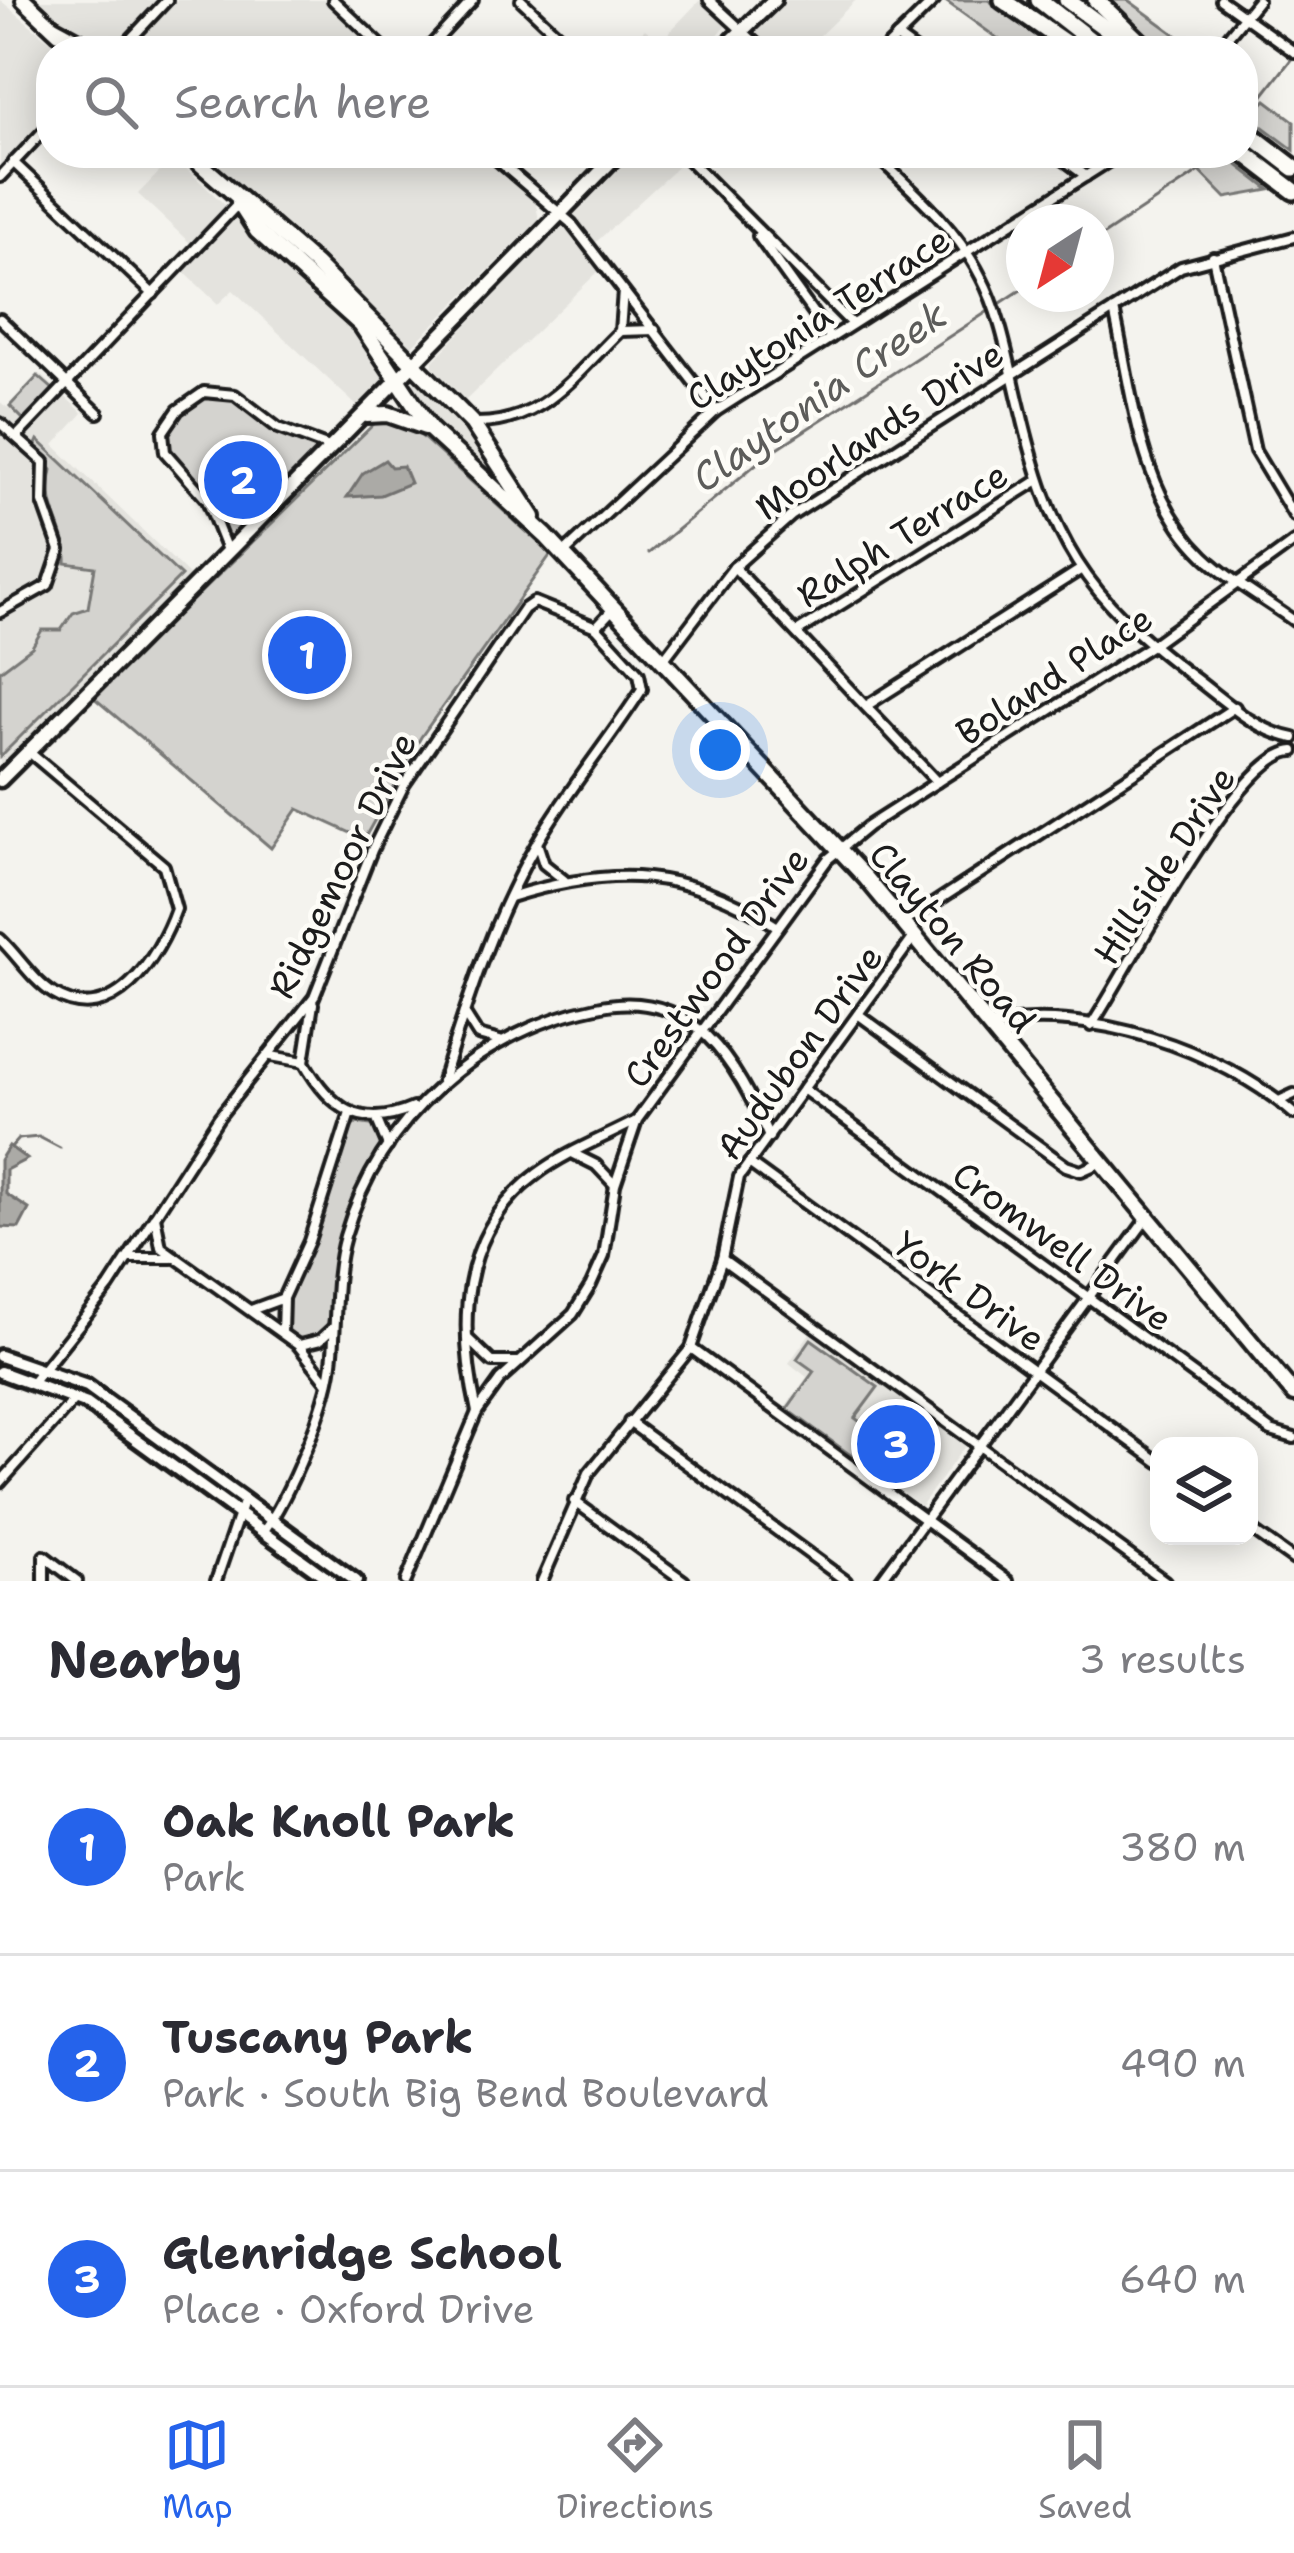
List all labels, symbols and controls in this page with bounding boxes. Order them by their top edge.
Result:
search box [36,36,1258,168]
icon: search [78,69,144,135]
text: Search here [174,72,431,132]
north arrow [1006,204,1114,312]
street label: Claytonia Terrace [677,215,960,422]
water label: Claytonia Creek [681,288,957,504]
street label: Moorlands Drive [745,329,1013,532]
pin: 2 [204,435,282,525]
street label: Ralph Terrace [787,450,1017,619]
street label: Boland Place [947,594,1162,757]
pin: 1 [268,610,346,700]
your location [690,720,750,780]
street label: Ridgemoor Drive [257,724,428,1006]
street label: Hillside Drive [1082,756,1247,974]
street label: Clayton Road [858,831,1047,1043]
street label: Crestwood Drive [612,837,820,1098]
street label: Audubon Drive [705,935,894,1170]
street label: Cromwell Drive [943,1150,1183,1343]
street label: York Drive [884,1220,1056,1363]
pin: 3 [857,1399,935,1489]
map controls [1150,1437,1258,1545]
button: layers [1150,1437,1258,1545]
text: Nearby [48,1625,243,1693]
text: 3 results [1079,1633,1246,1685]
text: Oak Knoll Park [162,1791,515,1851]
text: 1 [78,1821,96,1873]
text: 380 m [1119,1821,1246,1873]
text: Park [162,1851,246,1903]
text: Tuscany Park [162,2007,473,2067]
text: 2 [73,2037,101,2089]
text: 490 m [1119,2037,1246,2089]
text: Park · South Big Bend Boulevard [162,2067,769,2119]
text: Glenridge School [162,2223,562,2283]
text: 3 [73,2253,101,2305]
text: 640 m [1119,2253,1246,2305]
text: Place · Oxford Drive [162,2283,535,2335]
tab: Map [162,2412,233,2529]
tab: Directions [557,2412,714,2529]
tab: Saved [1038,2412,1132,2529]

